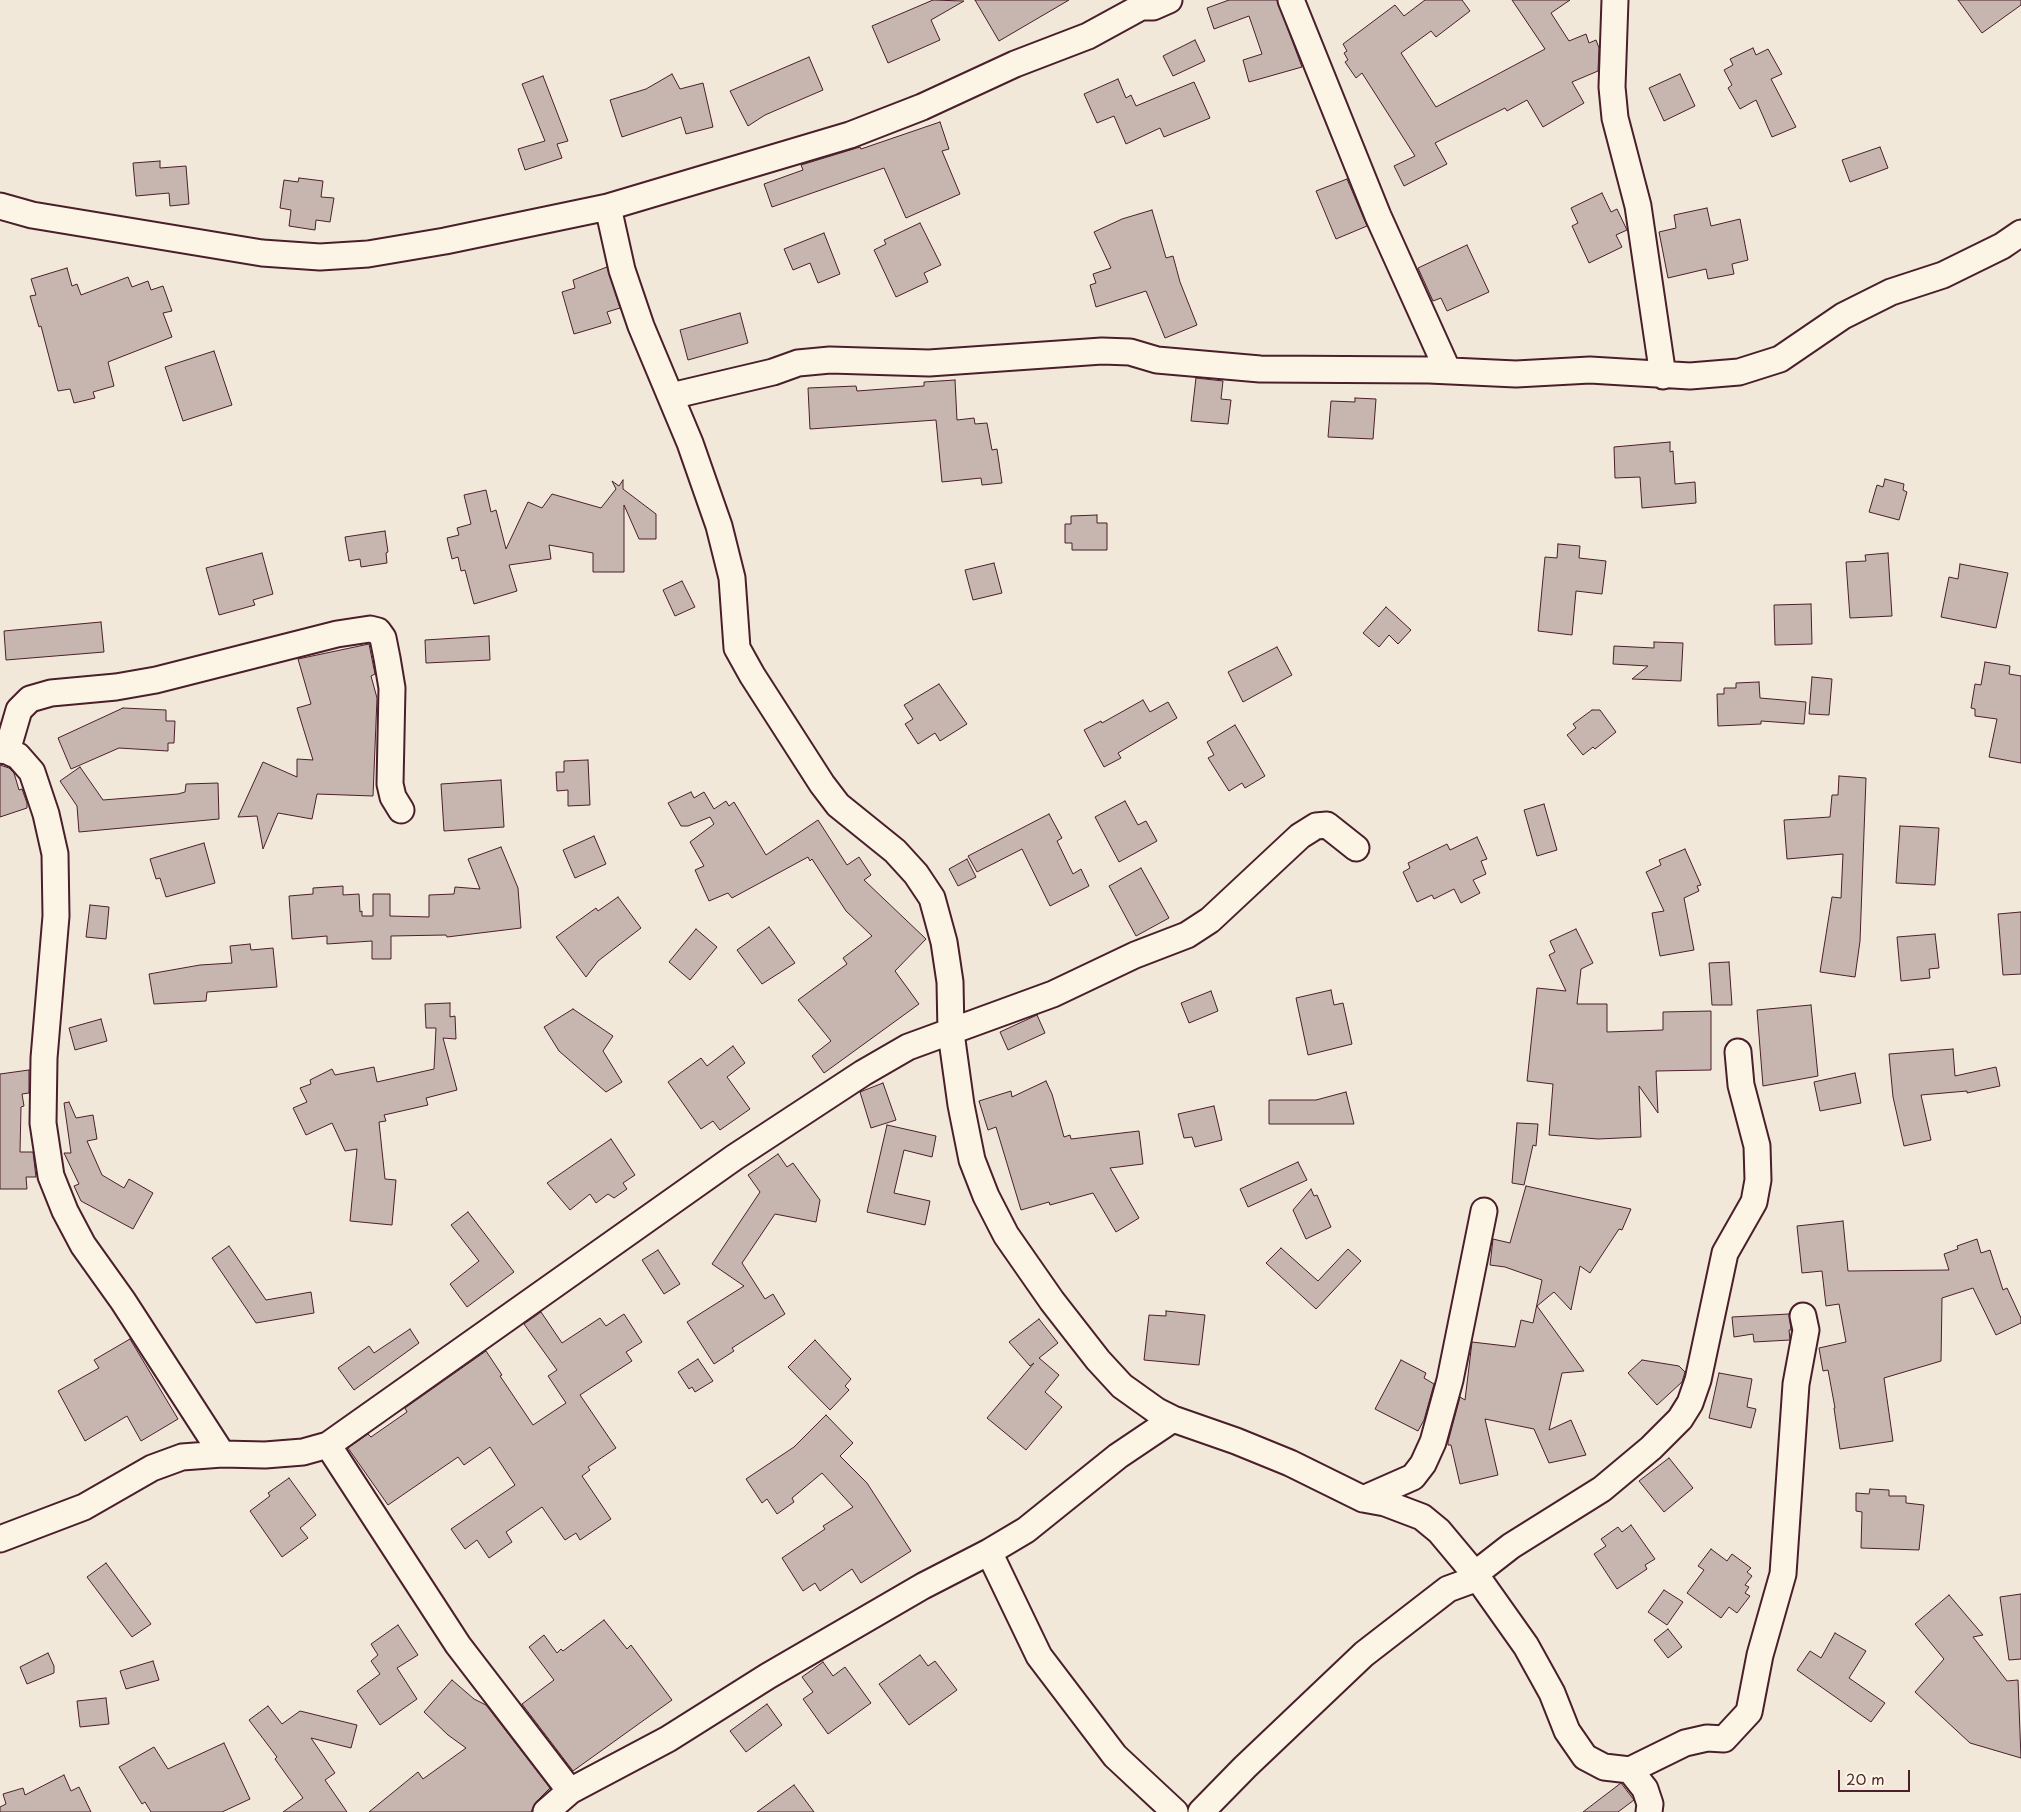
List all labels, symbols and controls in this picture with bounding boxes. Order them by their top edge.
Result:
scale bar [1841,1760,1914,1792]
text: 20 m [1846,1767,1885,1790]

